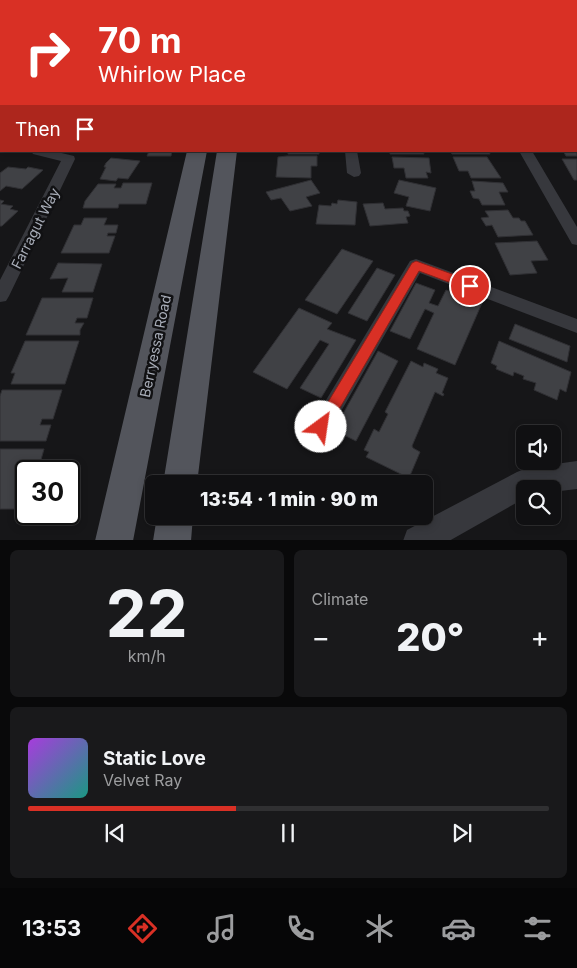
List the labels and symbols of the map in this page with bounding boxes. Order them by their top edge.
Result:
street label: Farragut Way [7,185,63,271]
pin [449,265,491,307]
street label: Berryessa Road [136,293,174,399]
position arrow [294,400,346,452]
speed limit sign: 30 [15,460,80,525]

